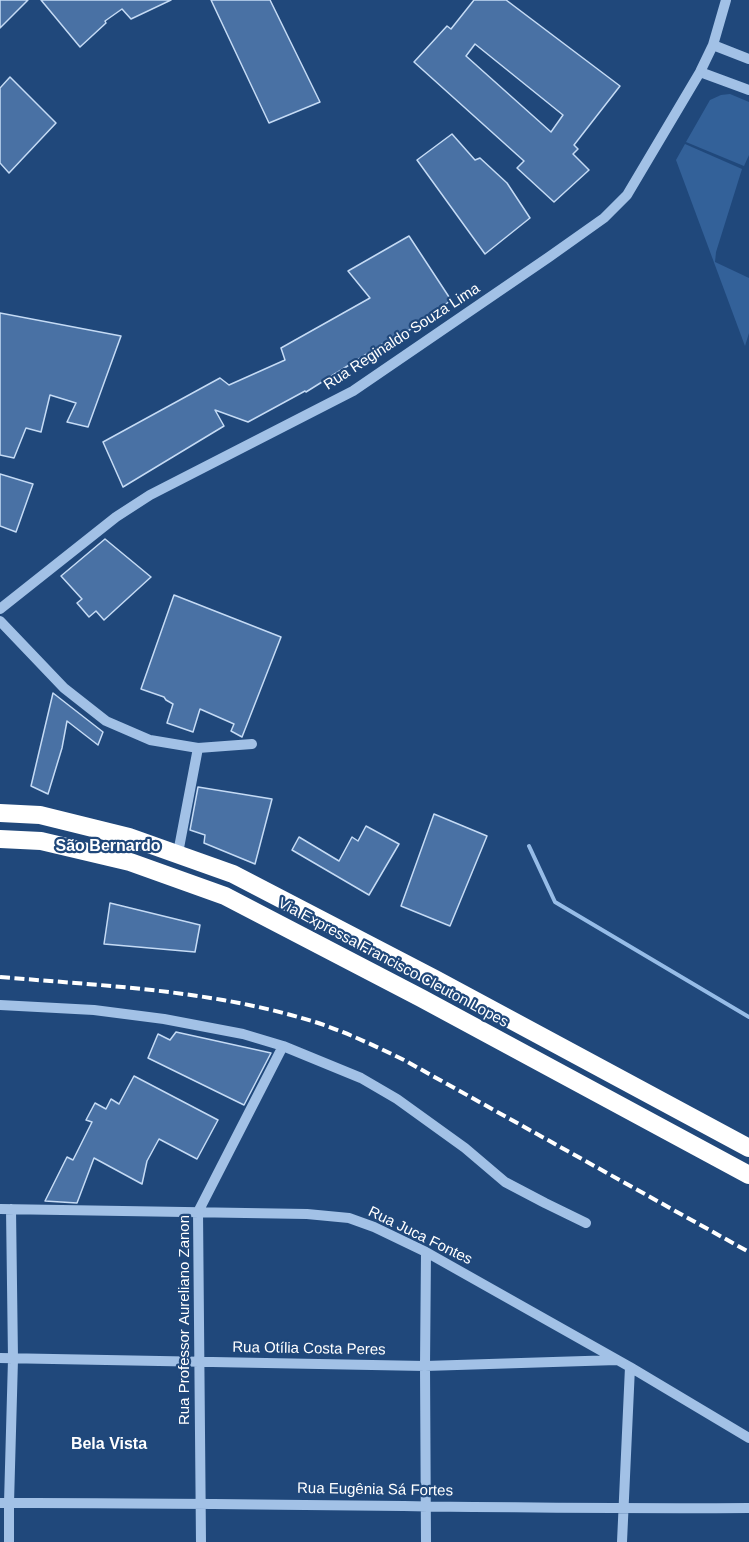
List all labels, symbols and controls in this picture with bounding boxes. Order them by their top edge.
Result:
street label: Rua Reginaldo Souza Lima [321,280,483,394]
district label: São Bernardo [56,837,160,857]
street label: Via Expressa Francisco Cleuton Lopes [275,894,511,1032]
street label: Rua Juca Fontes [365,1203,475,1269]
street label: Rua Professor Aureliano Zanon [176,1215,194,1425]
street label: Rua Otília Costa Peres [232,1339,386,1359]
district label: Bela Vista [71,1435,147,1455]
street label: Rua Eugênia Sá Fortes [297,1480,453,1500]

